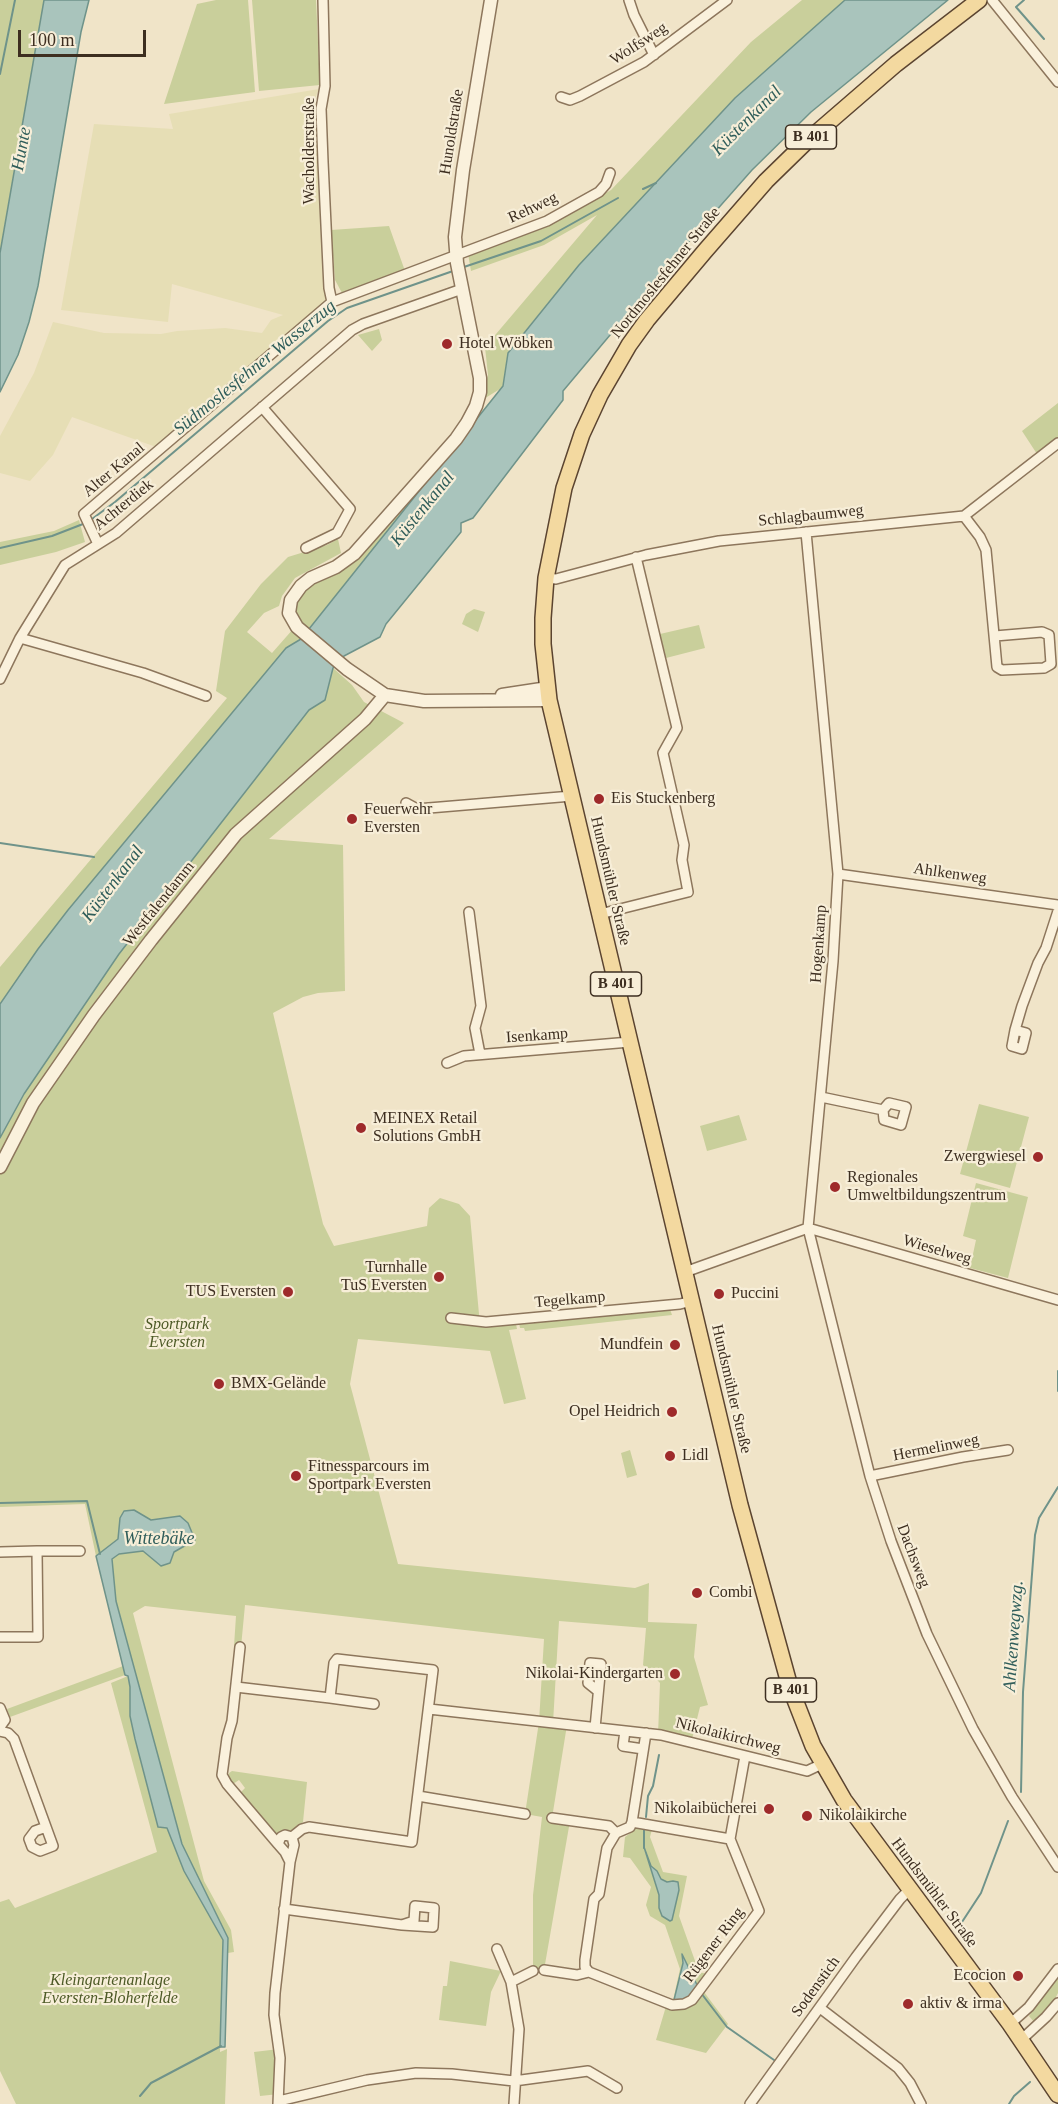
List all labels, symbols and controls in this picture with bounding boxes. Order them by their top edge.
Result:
scale bar [21,18,148,56]
street label: Wolfsweg [607,18,671,70]
text: 100 m [29,30,75,50]
water label: Küstenkanal [708,82,786,160]
street label: Hunoldstraße [436,88,468,176]
street label: Wacholderstraße [300,97,320,205]
water label: Hunte [8,125,36,173]
road number: B 401 [786,125,836,149]
street label: Rehweg [505,188,561,228]
street label: Nordmoslesfehner Straße [607,204,725,342]
water label: Südmoslesfehner Wasserzug [169,296,341,440]
place label: Hotel Wöbken [459,334,553,354]
marker: Hotel Wöbken [440,337,454,351]
street label: Alter Kanal [79,439,149,501]
water label: Küstenkanal [386,467,460,551]
street label: Achterdiek [90,475,158,535]
street label: Schlagbaumweg [757,501,865,531]
place label: Eis Stuckenberg [611,789,715,809]
marker: Eis Stuckenberg [592,792,606,806]
place label: Feuerwehr Eversten [364,800,432,838]
marker: Feuerwehr Eversten [345,812,359,826]
street label: Hundsmühler Straße [586,815,634,947]
water label: Küstenkanal [77,842,149,926]
street label: Westfalendamm [119,858,199,950]
street label: Ahlkenweg [912,859,988,889]
street label: Hogenkamp [807,904,831,984]
road number: B 401 [590,972,642,996]
street label: Isenkamp [505,1024,569,1048]
place label: MEINEX Retail Solutions GmbH [373,1109,481,1147]
marker: MEINEX Retail Solutions GmbH [354,1121,368,1135]
place label: Zwergwiesel [944,1147,1026,1167]
marker: Zwergwiesel [1031,1150,1045,1164]
place label: Regionales Umweltbildungszentrum [847,1168,1006,1206]
marker: Regionales Umweltbildungszentrum [828,1180,842,1194]
street label: Wieselweg [900,1231,974,1269]
place label: Turnhalle TuS Eversten [341,1258,427,1296]
marker: Turnhalle TuS Eversten [432,1270,446,1284]
place label: TUS Eversten [186,1282,276,1302]
place label: Puccini [731,1284,779,1304]
marker: TUS Eversten [281,1285,295,1299]
street label: Tegelkamp [534,1287,606,1313]
marker: Puccini [712,1287,726,1301]
park label: Sportpark Eversten [145,1315,209,1353]
street label: Hundsmühler Straße [707,1323,755,1455]
place label: Mundfein [600,1335,663,1355]
marker: Mundfein [668,1338,682,1352]
place label: BMX-Gelände [231,1374,326,1394]
marker: BMX-Gelände [212,1377,226,1391]
place label: Opel Heidrich [569,1402,660,1422]
marker: Opel Heidrich [665,1405,679,1419]
street label: Hermelinweg [891,1430,981,1466]
place label: Lidl [682,1446,709,1466]
marker: Lidl [663,1449,677,1463]
place label: Fitnessparcours im Sportpark Eversten [308,1457,431,1495]
marker: Fitnessparcours im Sportpark Eversten [289,1469,303,1483]
street label: Dachsweg [892,1521,934,1591]
water label: Wittebäke [124,1528,194,1550]
water label: Ahlkenwegwzg. [999,1580,1029,1692]
place label: Combi [709,1583,753,1603]
marker: Combi [690,1586,704,1600]
place label: Nikolai-Kindergarten [526,1664,663,1684]
marker: Nikolai-Kindergarten [668,1667,682,1681]
road number: B 401 [766,1678,816,1702]
street label: Nikolaikirchweg [674,1714,782,1758]
place label: Nikolaibücherei [654,1799,757,1819]
marker: Nikolaibücherei [762,1802,776,1816]
place label: Nikolaikirche [819,1806,907,1826]
marker: Nikolaikirche [800,1809,814,1823]
street label: Hundsmühler Straße [887,1835,981,1951]
street label: Rügener Ring [679,1904,749,1986]
street label: Sodenstich [788,1953,844,2021]
place label: Ecocion [954,1966,1006,1986]
marker: Ecocion [1011,1969,1025,1983]
park label: Kleingartenanlage Eversten-Bloherfelde [42,1971,178,2009]
place label: aktiv & irma [920,1994,1002,2014]
marker: aktiv & irma [901,1997,915,2011]

